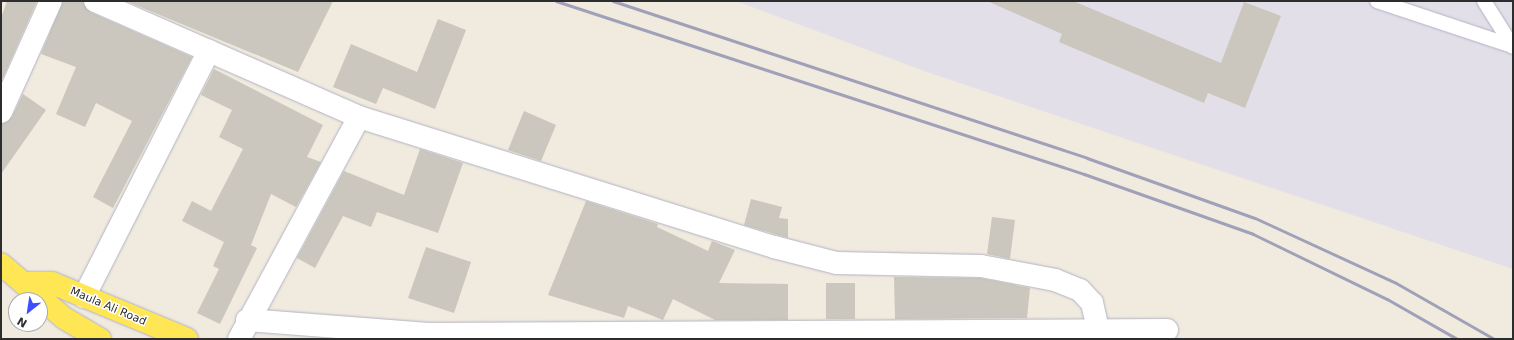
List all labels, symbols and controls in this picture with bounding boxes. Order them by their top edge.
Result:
street label: Maula Ali Road [68,285,148,329]
north arrow [8,292,48,332]
text: N [15,314,29,330]

